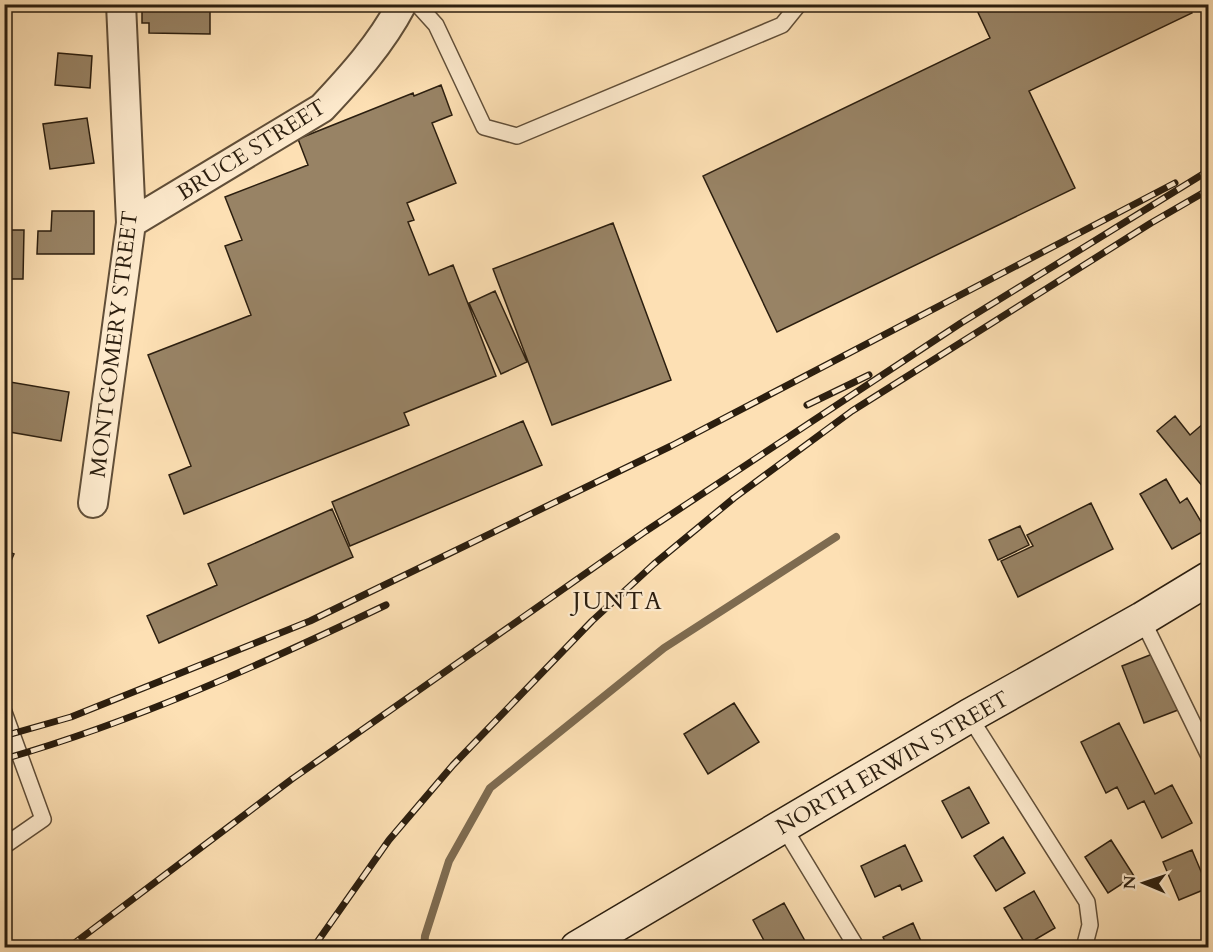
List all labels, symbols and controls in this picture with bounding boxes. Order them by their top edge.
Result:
street label: BRUCE STREET [171,92,332,208]
street label: MONTGOMERY STREET [83,209,145,479]
district label: JUNTA [570,585,663,618]
street label: NORTH ERWIN STREET [770,684,1015,842]
north arrow [1114,853,1174,913]
text: N [1119,875,1141,890]

